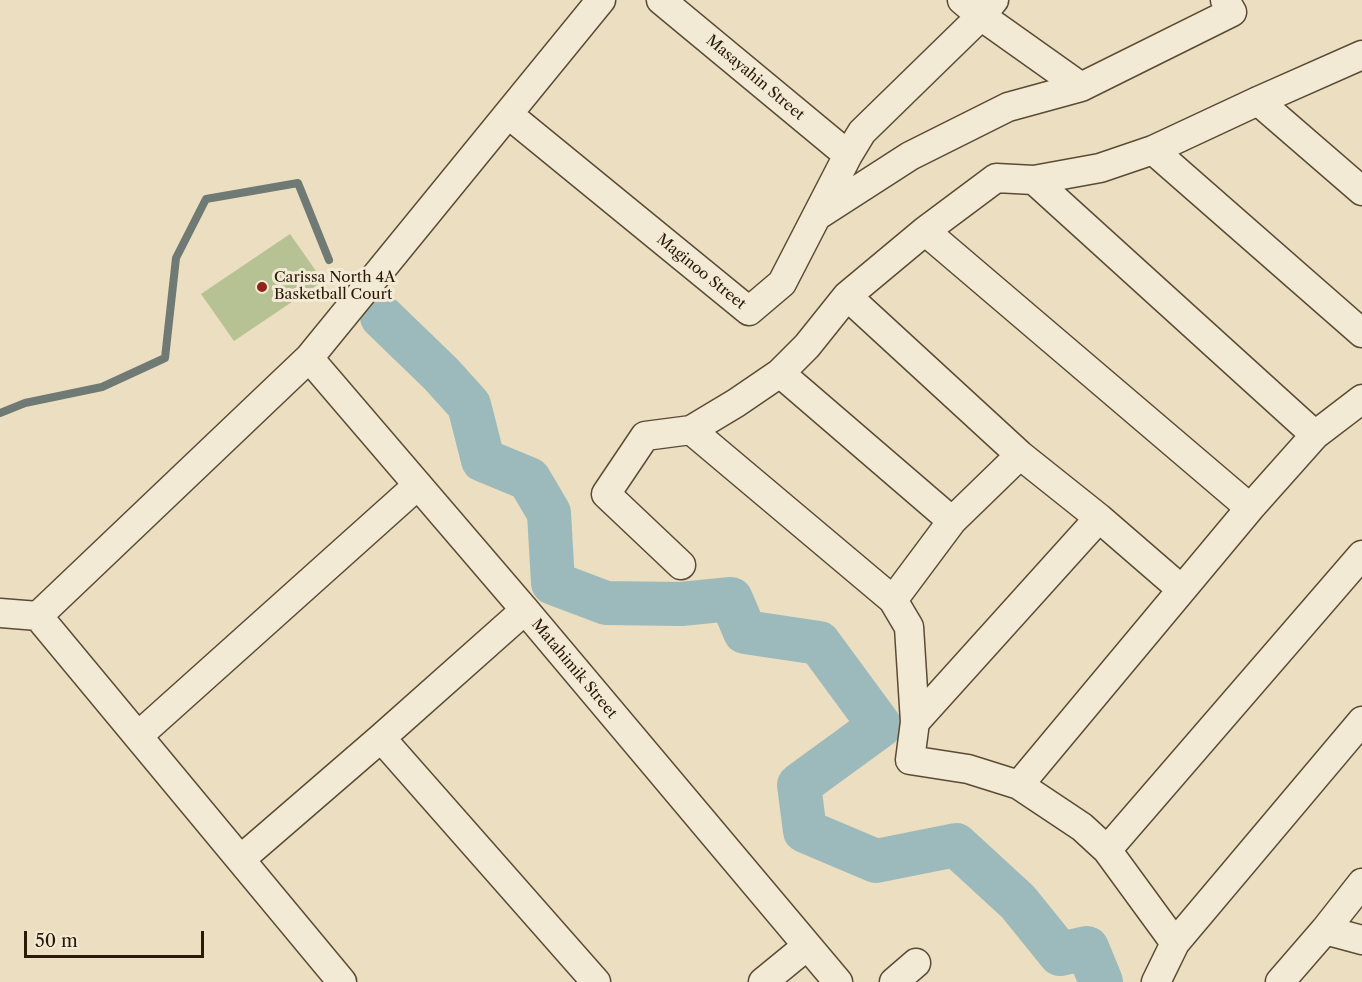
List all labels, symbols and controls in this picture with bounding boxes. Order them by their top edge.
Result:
street label: Masayahin Street [702,32,808,124]
street label: Maginoo Street [653,230,749,314]
place label: Carissa North 4A Basketball Court [274,269,395,304]
marker: Carissa North 4A Basketball Court [255,280,269,294]
street label: Matahimik Street [527,616,621,722]
scale bar [27,919,207,957]
text: 50 m [35,930,78,952]

